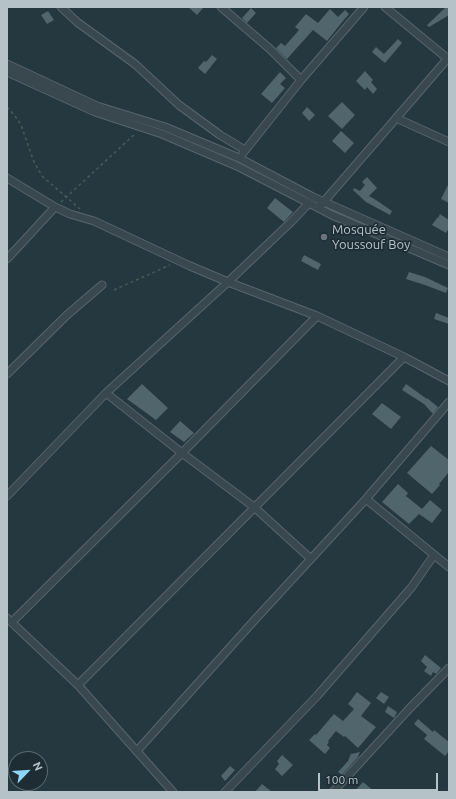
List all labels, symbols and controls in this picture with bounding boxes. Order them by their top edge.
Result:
place label: Mosquée Youssouf Boy [332,222,410,253]
marker: Mosquée Youssouf Boy [319,232,329,242]
north arrow [8,751,48,791]
text: N [31,760,45,773]
scale bar [320,765,440,791]
text: 100 m [325,773,358,786]

